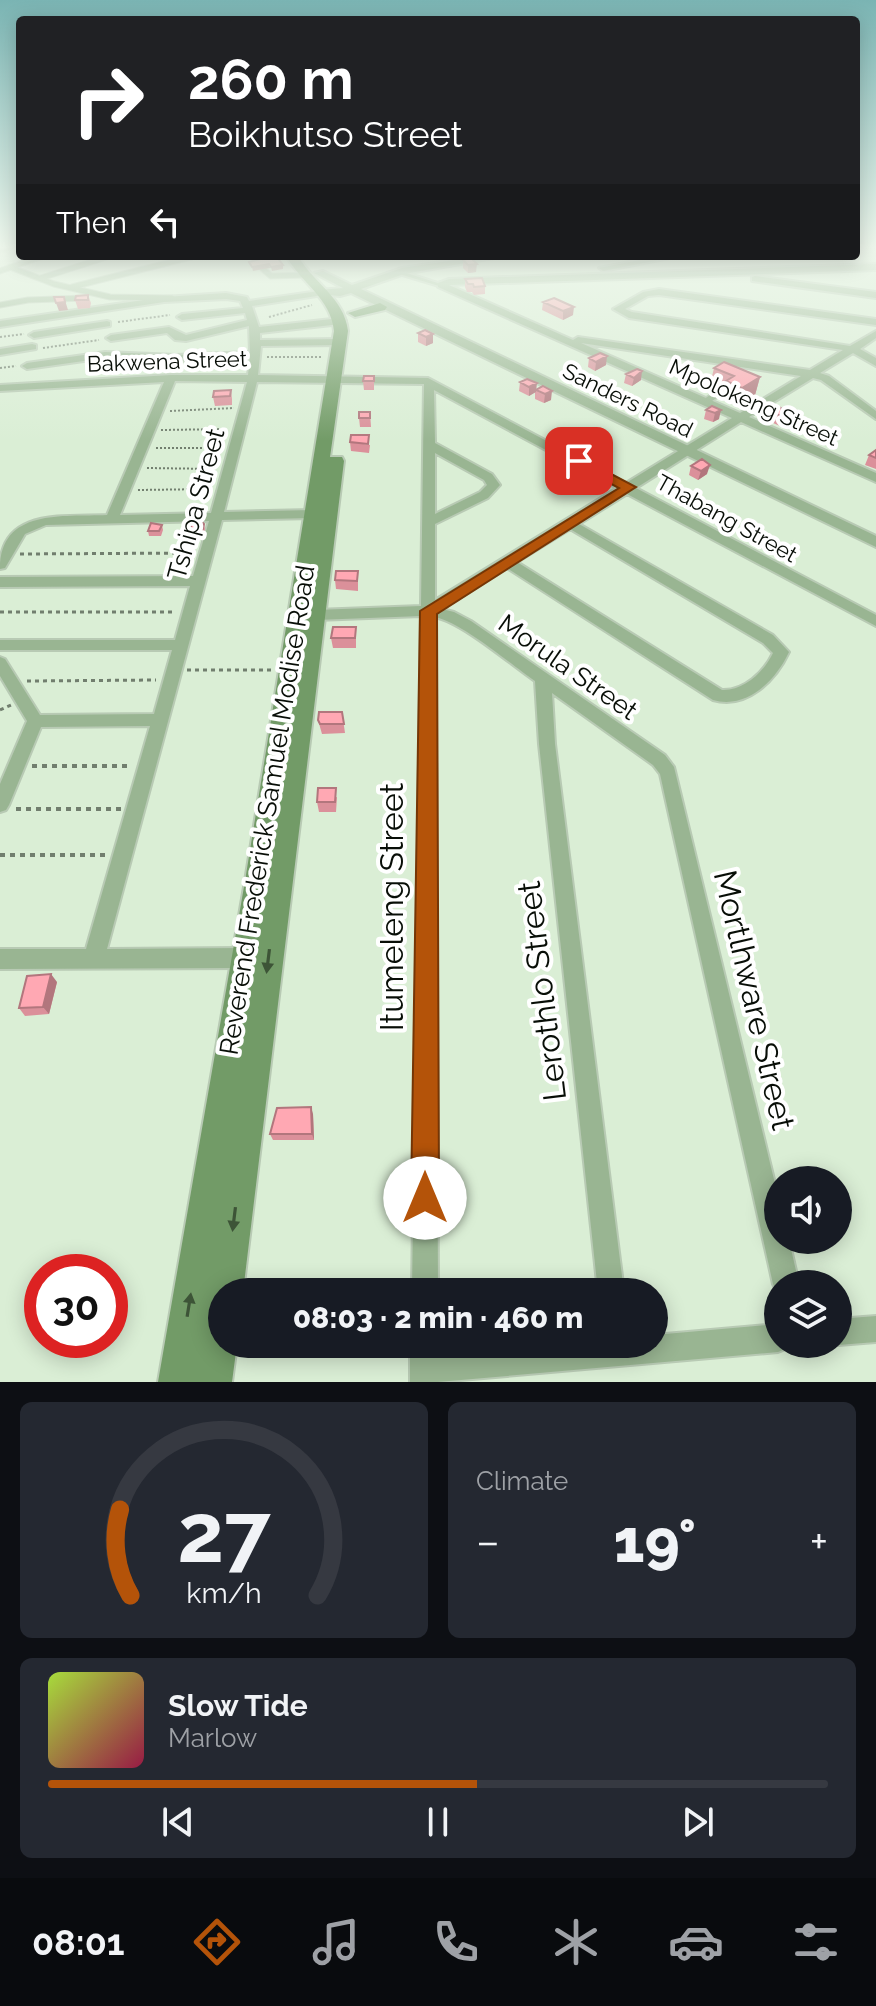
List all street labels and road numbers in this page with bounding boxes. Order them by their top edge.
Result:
street label: Bakwena Street [87,345,248,377]
street label: Mpolokeng Street [666,353,843,451]
street label: Sanders Road [559,357,697,443]
street label: Tshipa Street [161,425,231,583]
street label: Thabang Street [652,469,802,568]
street label: Reverend Frederick Samuel Modise Road [213,563,321,1057]
street label: Morula Street [493,608,643,726]
street label: Itumeleng Street [373,782,410,1031]
street label: Mortlhware Street [707,867,802,1134]
street label: Lerothlo Street [510,879,573,1103]

